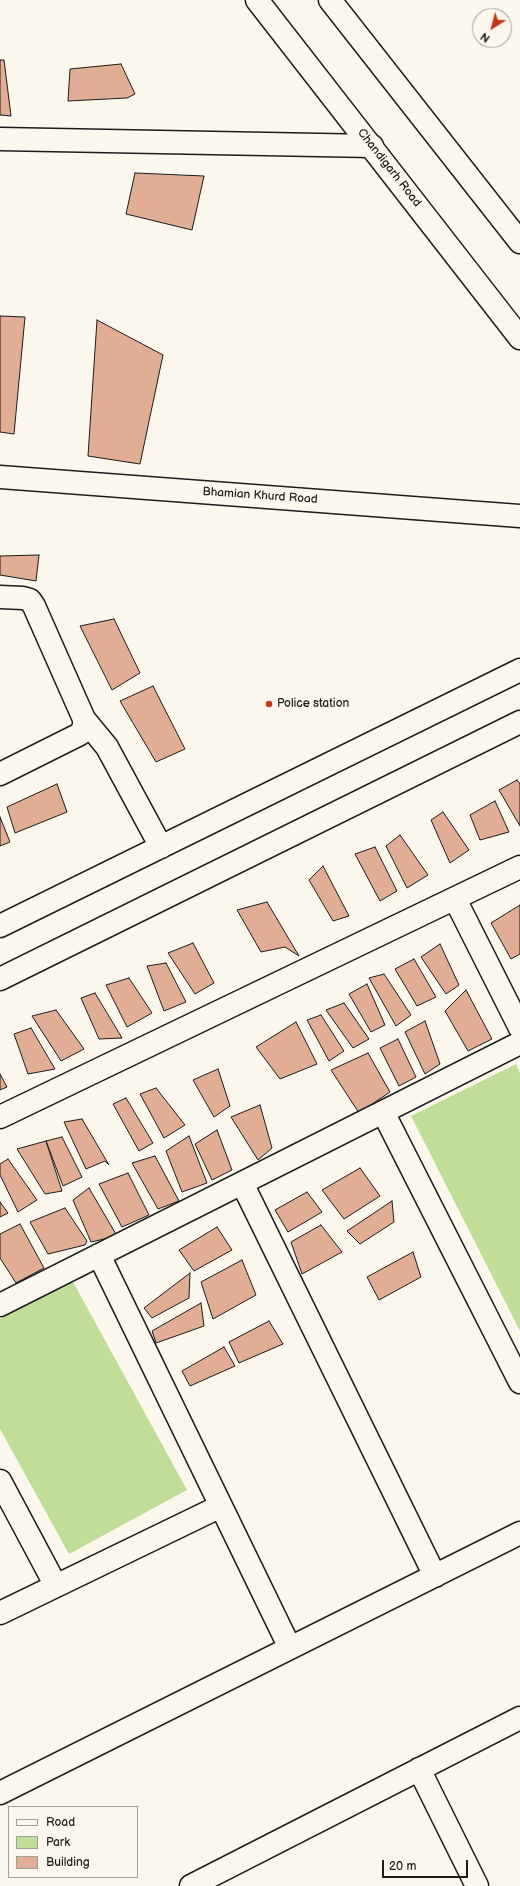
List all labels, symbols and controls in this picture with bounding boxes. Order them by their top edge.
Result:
north arrow [472,8,512,48]
text: N [478,30,492,45]
street label: Chandigarh Road [354,126,424,210]
street label: Bhamian Khurd Road [202,485,318,507]
place label: Police station [277,697,349,711]
marker: Police station [264,699,274,709]
legend [8,1806,138,1878]
text: Road [46,1815,75,1830]
text: Park [46,1835,70,1850]
scale bar [384,1852,470,1878]
text: Building [46,1855,90,1870]
text: 20 m [389,1859,416,1874]

